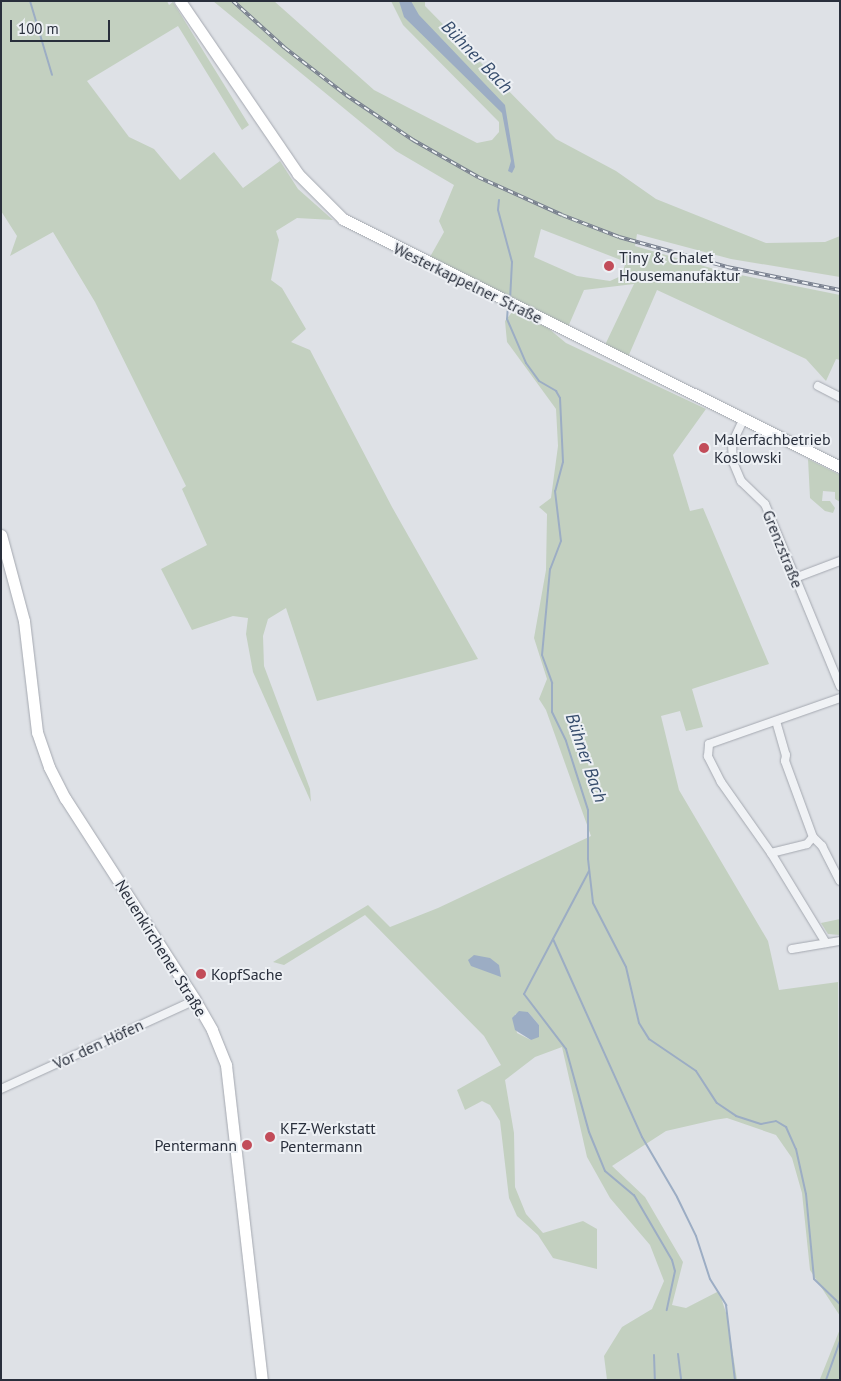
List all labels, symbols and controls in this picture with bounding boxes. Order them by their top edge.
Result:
scale bar [12,10,112,42]
water label: Bühner Bach [437,16,517,98]
text: 100 m [18,19,59,38]
street label: Westerkappelner Straße [390,239,546,327]
place label: Tiny & Chalet Housemanufaktur [619,247,740,285]
marker: Tiny & Chalet Housemanufaktur [603,260,615,272]
place label: Malerfachbetrieb Koslowski [714,429,831,467]
marker: Malerfachbetrieb Koslowski [698,442,710,454]
street label: Grenzstraße [759,507,807,591]
water label: Bühner Bach [561,711,611,805]
street label: Neuenkirchener Straße [111,876,211,1020]
place label: KopfSache [211,964,283,984]
marker: KopfSache [195,968,207,980]
street label: Vor den Höfen [50,1015,146,1073]
place label: KFZ-Werkstatt Pentermann [280,1118,376,1156]
marker: KFZ-Werkstatt Pentermann [264,1131,276,1143]
place label: Pentermann [155,1135,237,1155]
marker: Pentermann [241,1139,253,1151]

